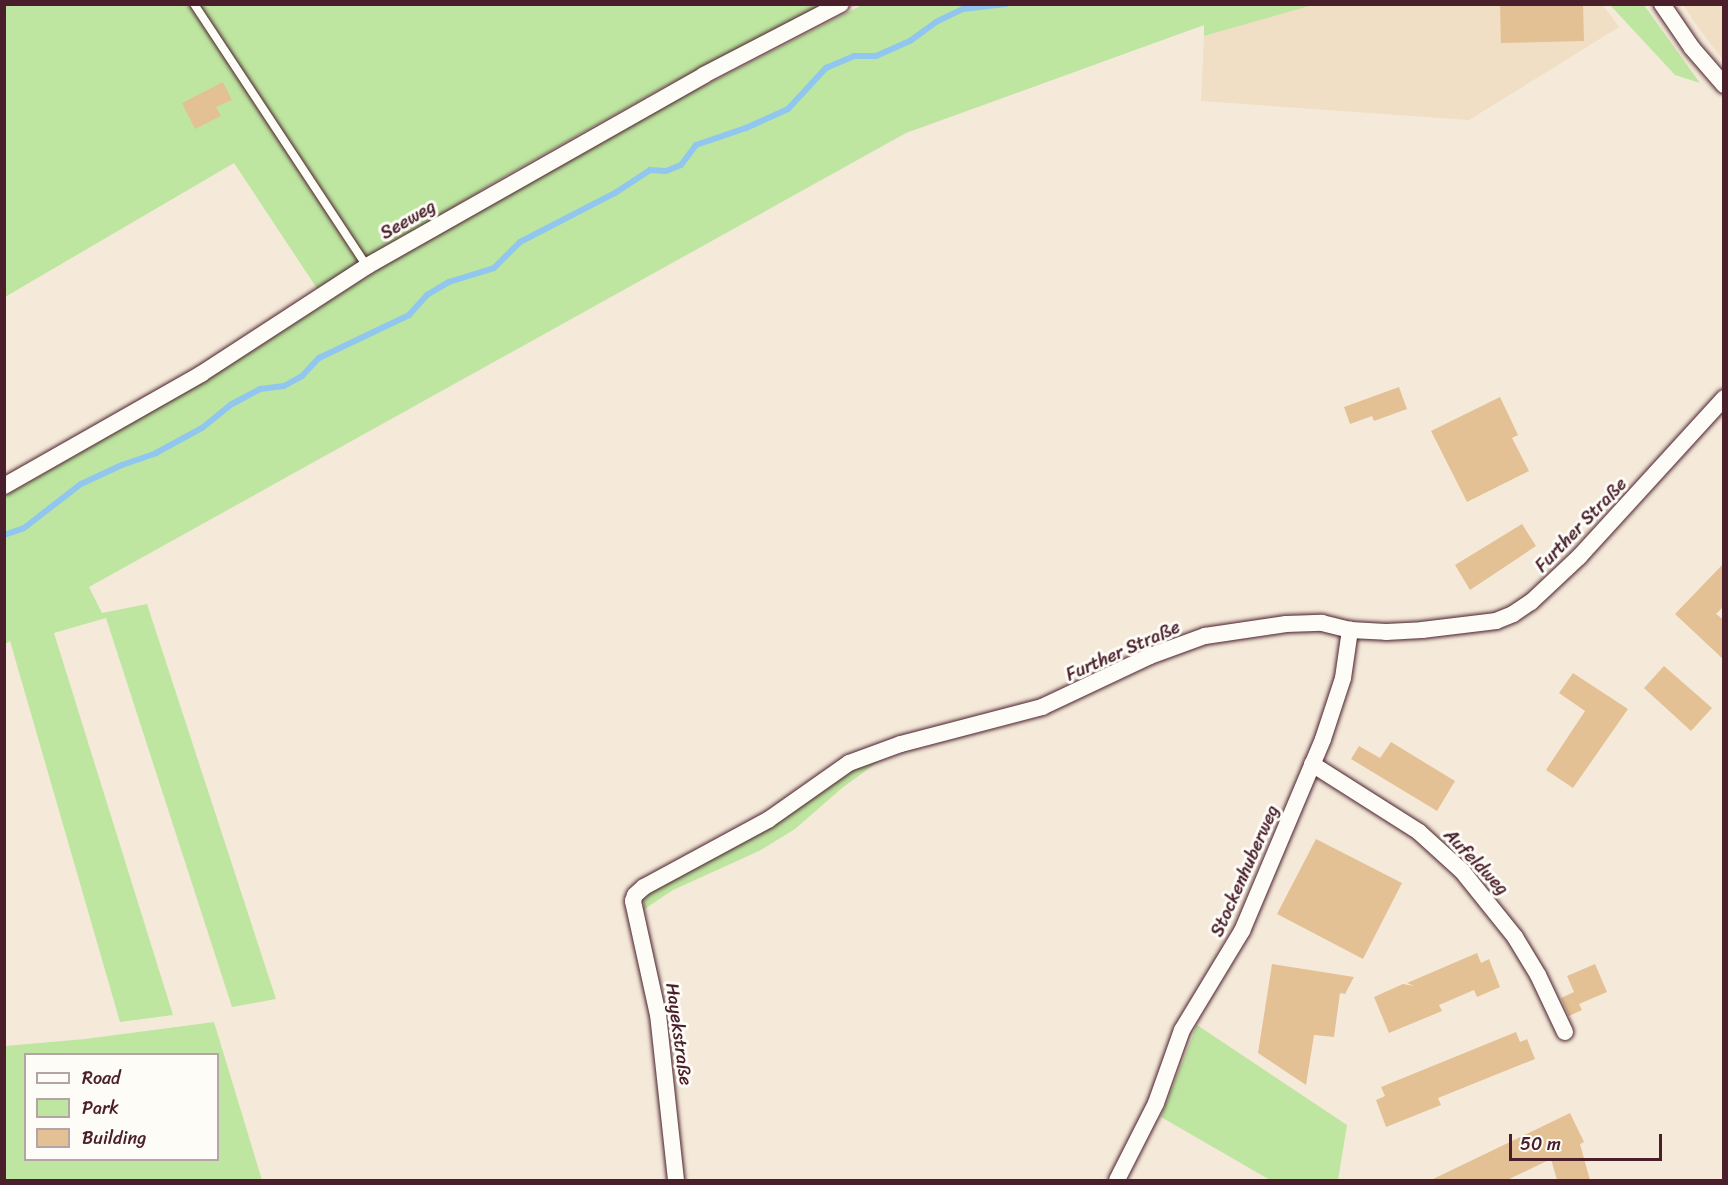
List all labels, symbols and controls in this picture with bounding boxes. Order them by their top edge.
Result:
street label: Seeweg [377,196,439,244]
street label: Further Straße [1531,473,1631,577]
street label: Further Straße [1063,616,1183,686]
street label: Stockenhuberweg [1206,802,1284,940]
street label: Aufeldweg [1439,824,1513,900]
street label: Hayekstraße [661,981,697,1087]
legend [24,1053,219,1161]
text: Road [82,1062,121,1094]
text: Park [82,1092,119,1124]
text: Building [82,1122,146,1154]
scale bar [1512,1122,1665,1160]
text: 50 m [1520,1128,1561,1160]

